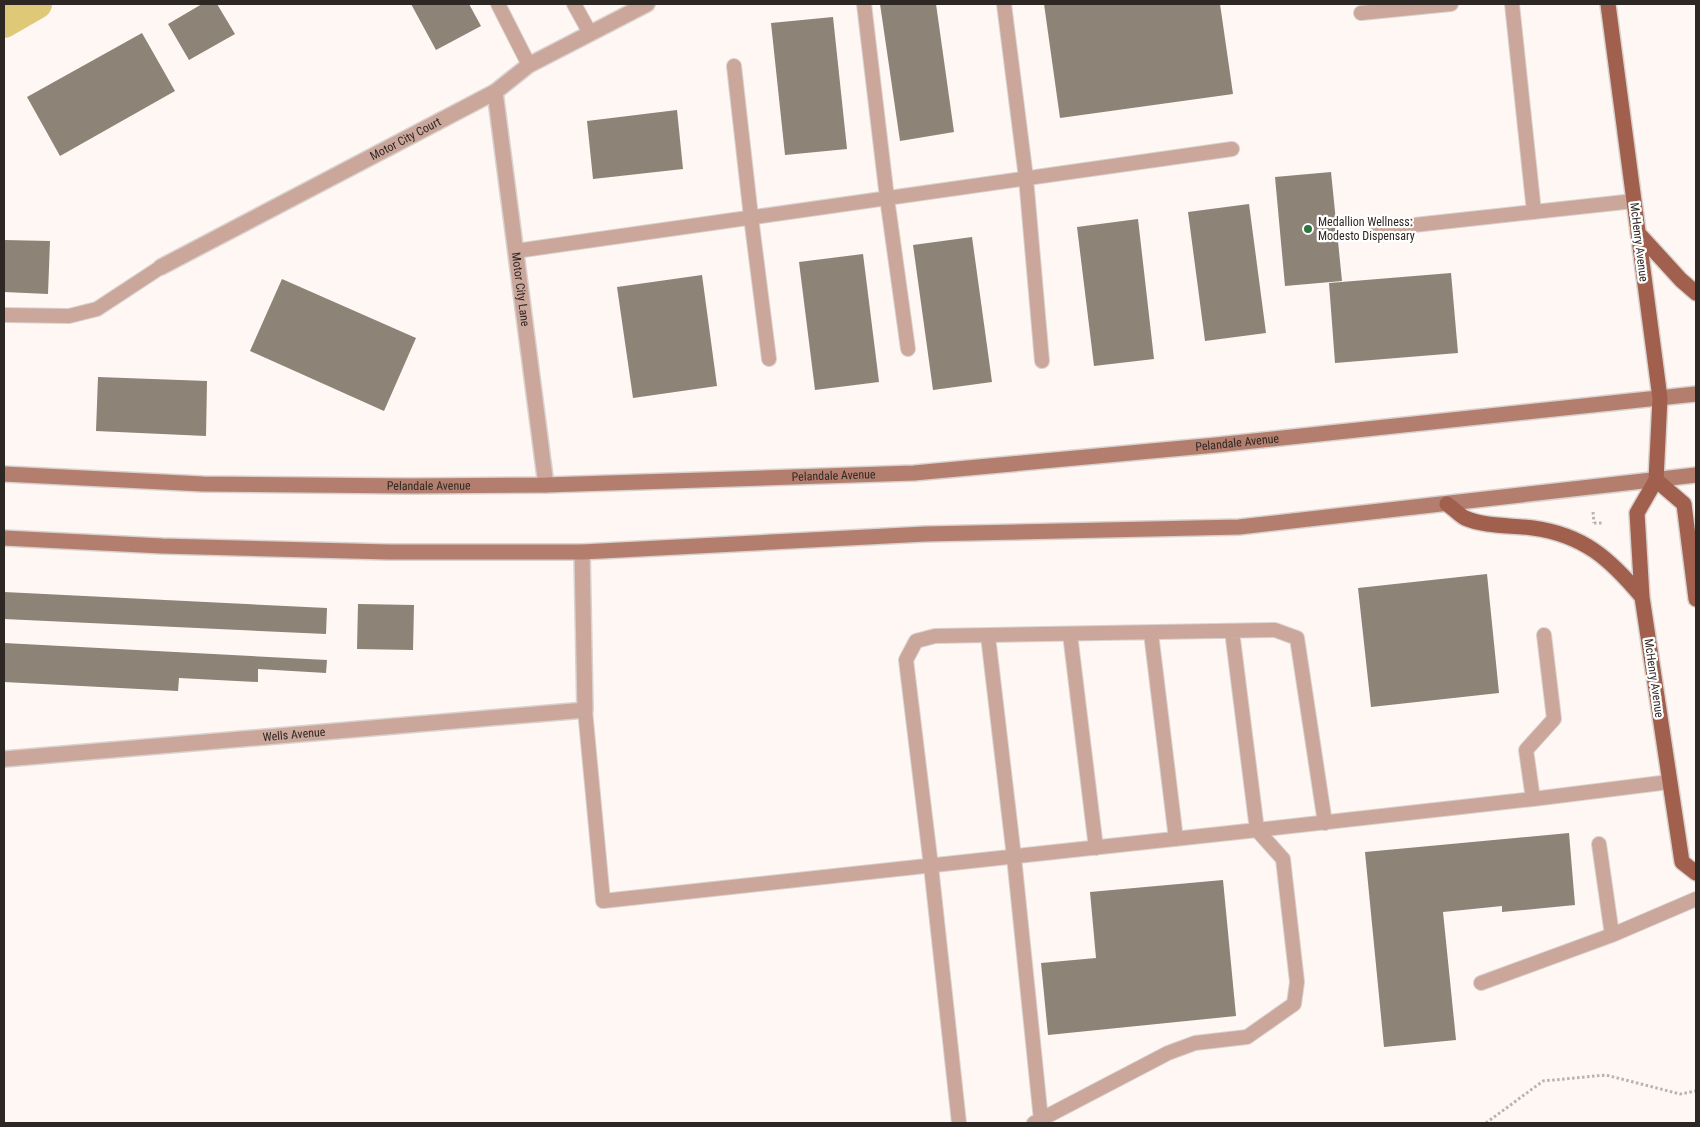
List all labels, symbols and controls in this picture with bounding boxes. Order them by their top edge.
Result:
street label: Motor City Court [368,114,444,163]
street label: McHenry Avenue [1627,202,1651,283]
place label: Medallion Wellness: Modesto Dispensary [1318,215,1415,243]
marker: Medallion Wellness: Modesto Dispensary [1302,223,1314,235]
street label: Motor City Lane [509,251,532,328]
street label: Pelandale Avenue [1195,431,1280,454]
street label: Pelandale Avenue [791,467,876,484]
street label: Pelandale Avenue [387,479,471,493]
street label: McHenry Avenue [1642,638,1667,719]
street label: Wells Avenue [262,725,326,744]

